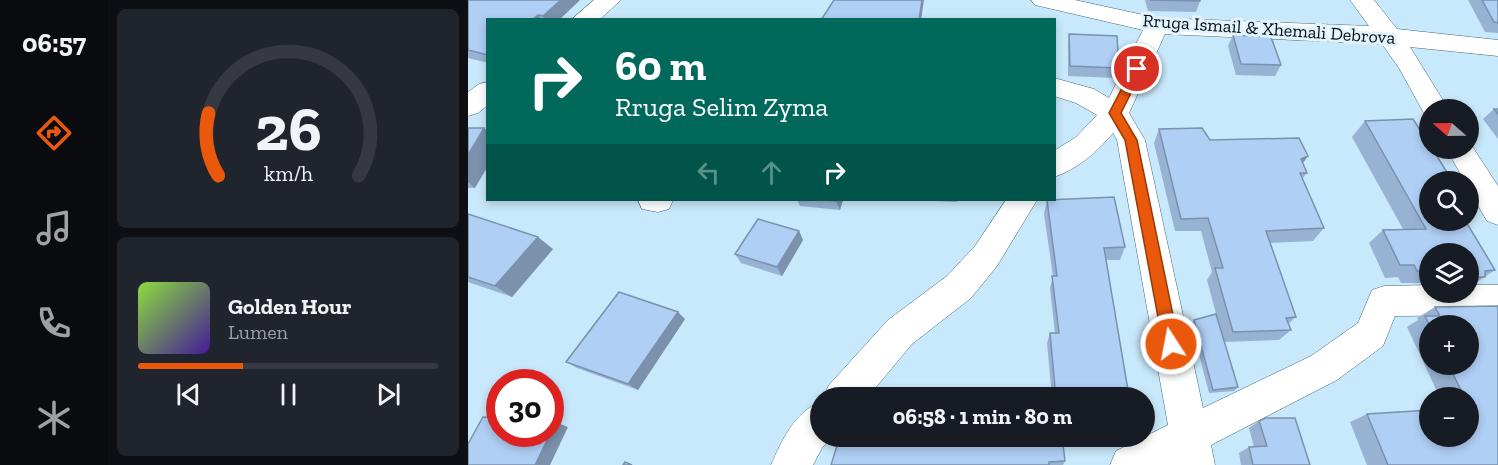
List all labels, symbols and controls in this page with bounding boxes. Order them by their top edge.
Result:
street label: Rruga Ismail & Xhemali Debrova [1142,9,1396,49]
text: 06:57 [22,27,86,59]
text: 60 m [615,40,706,91]
icon: right [516,42,594,120]
pin [1111,43,1162,94]
icon: arrive [1120,52,1153,85]
text: 26 [255,91,321,166]
text: Rruga Selim Zyma [615,91,828,123]
north arrow [1419,99,1479,159]
map controls [1419,99,1479,447]
icon: directions [33,112,75,154]
icon: left [692,156,725,189]
icon: ahead [755,156,788,189]
icon: right [818,156,851,189]
text: km/h [264,161,312,186]
button: search [1419,171,1479,231]
icon: music [33,207,75,249]
button: layers [1419,243,1479,303]
text: Golden Hour [228,293,352,320]
icon: phone [33,302,75,344]
position arrow [1139,312,1203,376]
button: + [1419,315,1479,375]
text: Lumen [228,320,288,344]
speed limit sign: 30 [486,369,564,447]
icon: previous [172,378,205,411]
icon: pause [272,378,305,411]
icon: next [372,378,405,411]
button: − [1419,387,1479,447]
icon: climate [33,397,75,439]
text: 06:58 · 1 min · 80 m [893,403,1072,430]

